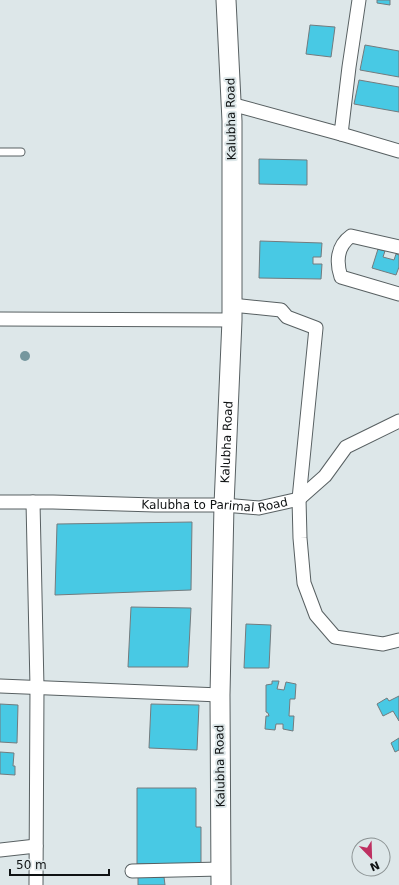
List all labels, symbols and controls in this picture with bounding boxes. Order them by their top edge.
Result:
street label: Kalubha Road [223,78,239,160]
street label: Kalubha Road [218,401,235,484]
street label: Kalubha to Parimal Road [141,495,289,515]
street label: Kalubha Road [212,725,228,807]
north arrow [351,837,391,877]
scale bar [10,851,109,877]
text: 50 m [16,858,47,872]
text: N [368,858,381,874]

